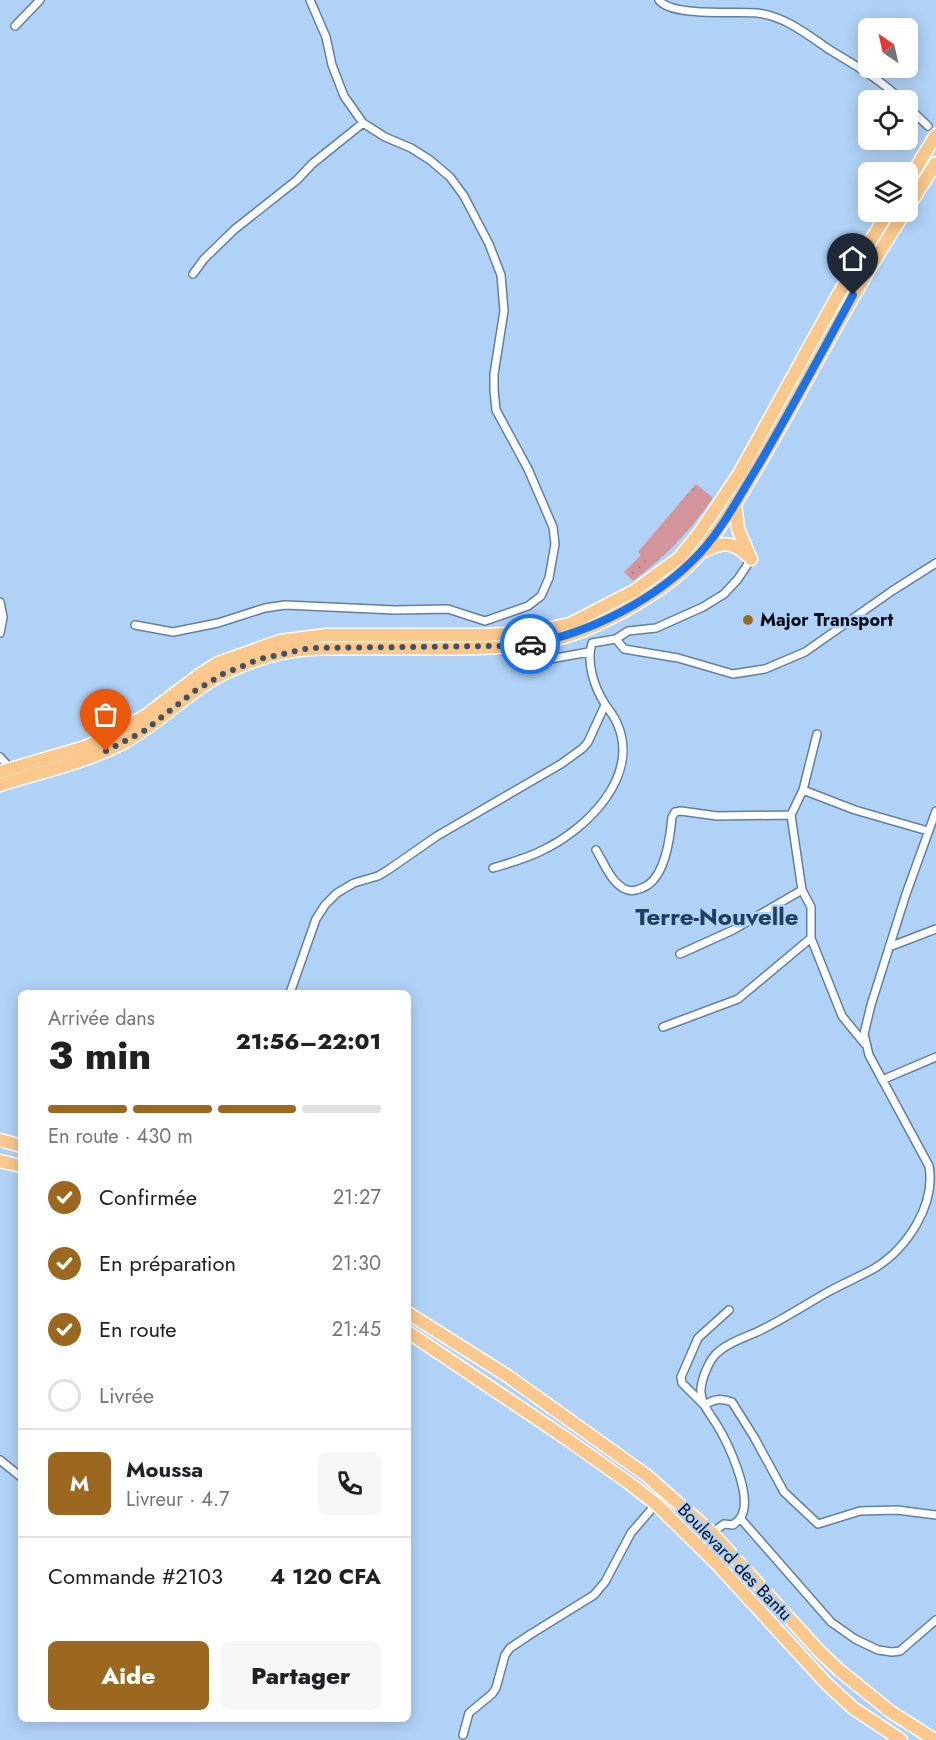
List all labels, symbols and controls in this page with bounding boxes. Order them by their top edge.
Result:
north arrow [858,18,918,78]
map controls [858,18,918,222]
button: locate [858,90,918,150]
button: layers [858,162,918,222]
pin [827,233,878,295]
icon: home [836,242,869,275]
place label: Major Transport [760,607,893,633]
marker: Major Transport [741,613,755,627]
courier [500,614,560,674]
icon: car [514,628,547,661]
pin [80,689,131,751]
icon: bag [89,698,122,731]
district label: Terre-Nouvelle [635,899,799,934]
text: Arrivée dans [48,1004,155,1033]
text: 21:56–22:01 [236,1025,381,1057]
text: 3 min [48,1027,151,1084]
text: En route · 430 m [48,1122,193,1151]
icon: check [48,1181,81,1214]
text: Confirmée [99,1181,197,1213]
text: 21:27 [333,1183,381,1212]
icon: check [48,1247,81,1280]
text: En préparation [99,1247,236,1279]
text: 21:30 [332,1249,381,1278]
icon: check [48,1313,81,1346]
text: En route [99,1313,177,1345]
text: 21:45 [332,1315,381,1344]
text: Livrée [99,1379,154,1411]
button: phone [318,1452,381,1515]
text: Moussa [126,1453,203,1485]
text: M [70,1467,89,1499]
text: Livreur · 4.7 [126,1485,229,1514]
street label: Boulevard des Bantu [672,1497,798,1627]
text: Commande #2103 [48,1560,223,1592]
text: 4 120 CFA [270,1560,381,1592]
button: Aide [48,1641,209,1710]
button: Partager [221,1641,381,1710]

